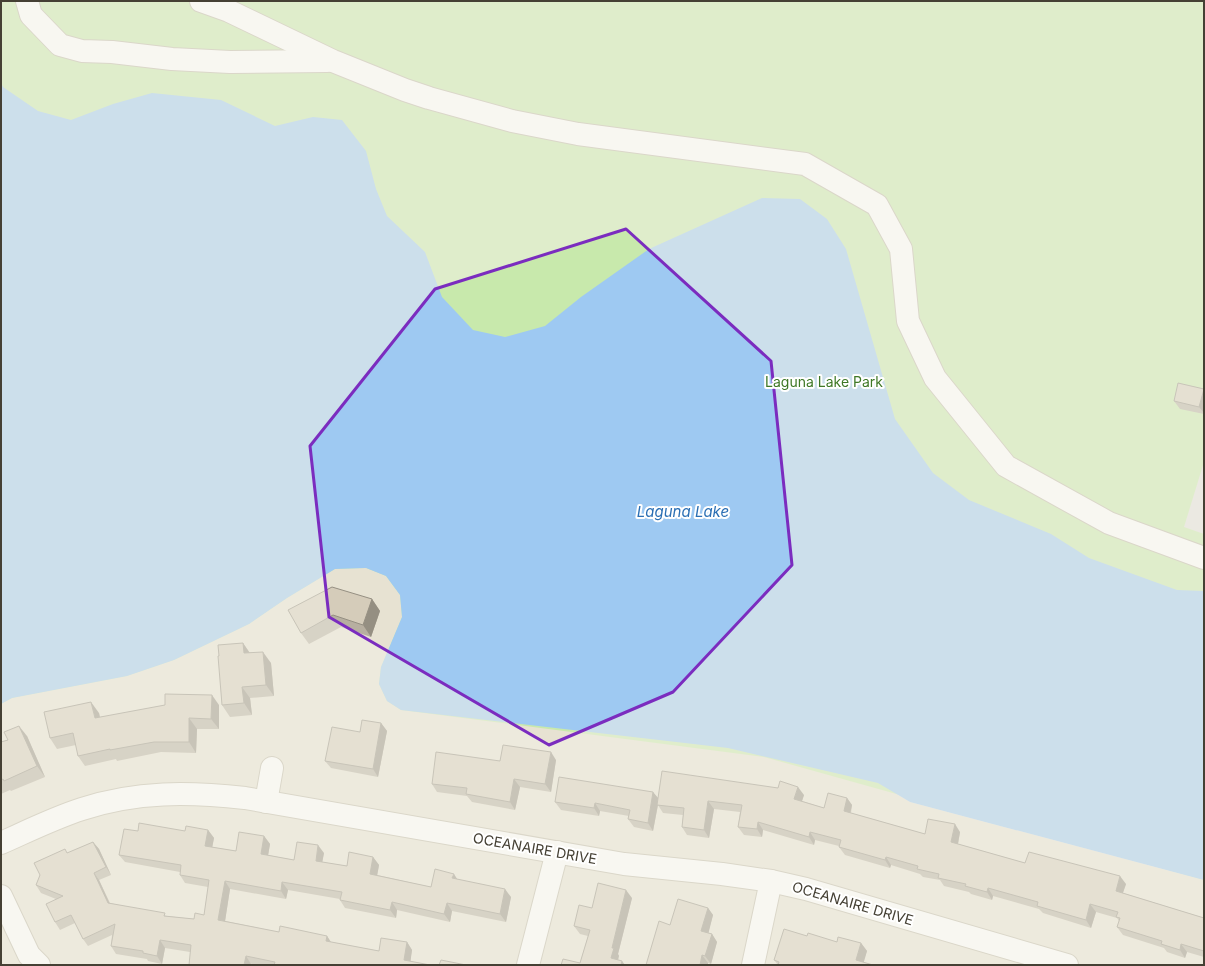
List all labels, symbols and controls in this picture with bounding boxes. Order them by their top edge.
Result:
park label: Laguna Lake Park [765,373,883,390]
water label: Laguna Lake [637,502,729,521]
street label: OCEANAIRE DRIVE [472,829,598,867]
street label: OCEANAIRE DRIVE [790,878,916,928]

